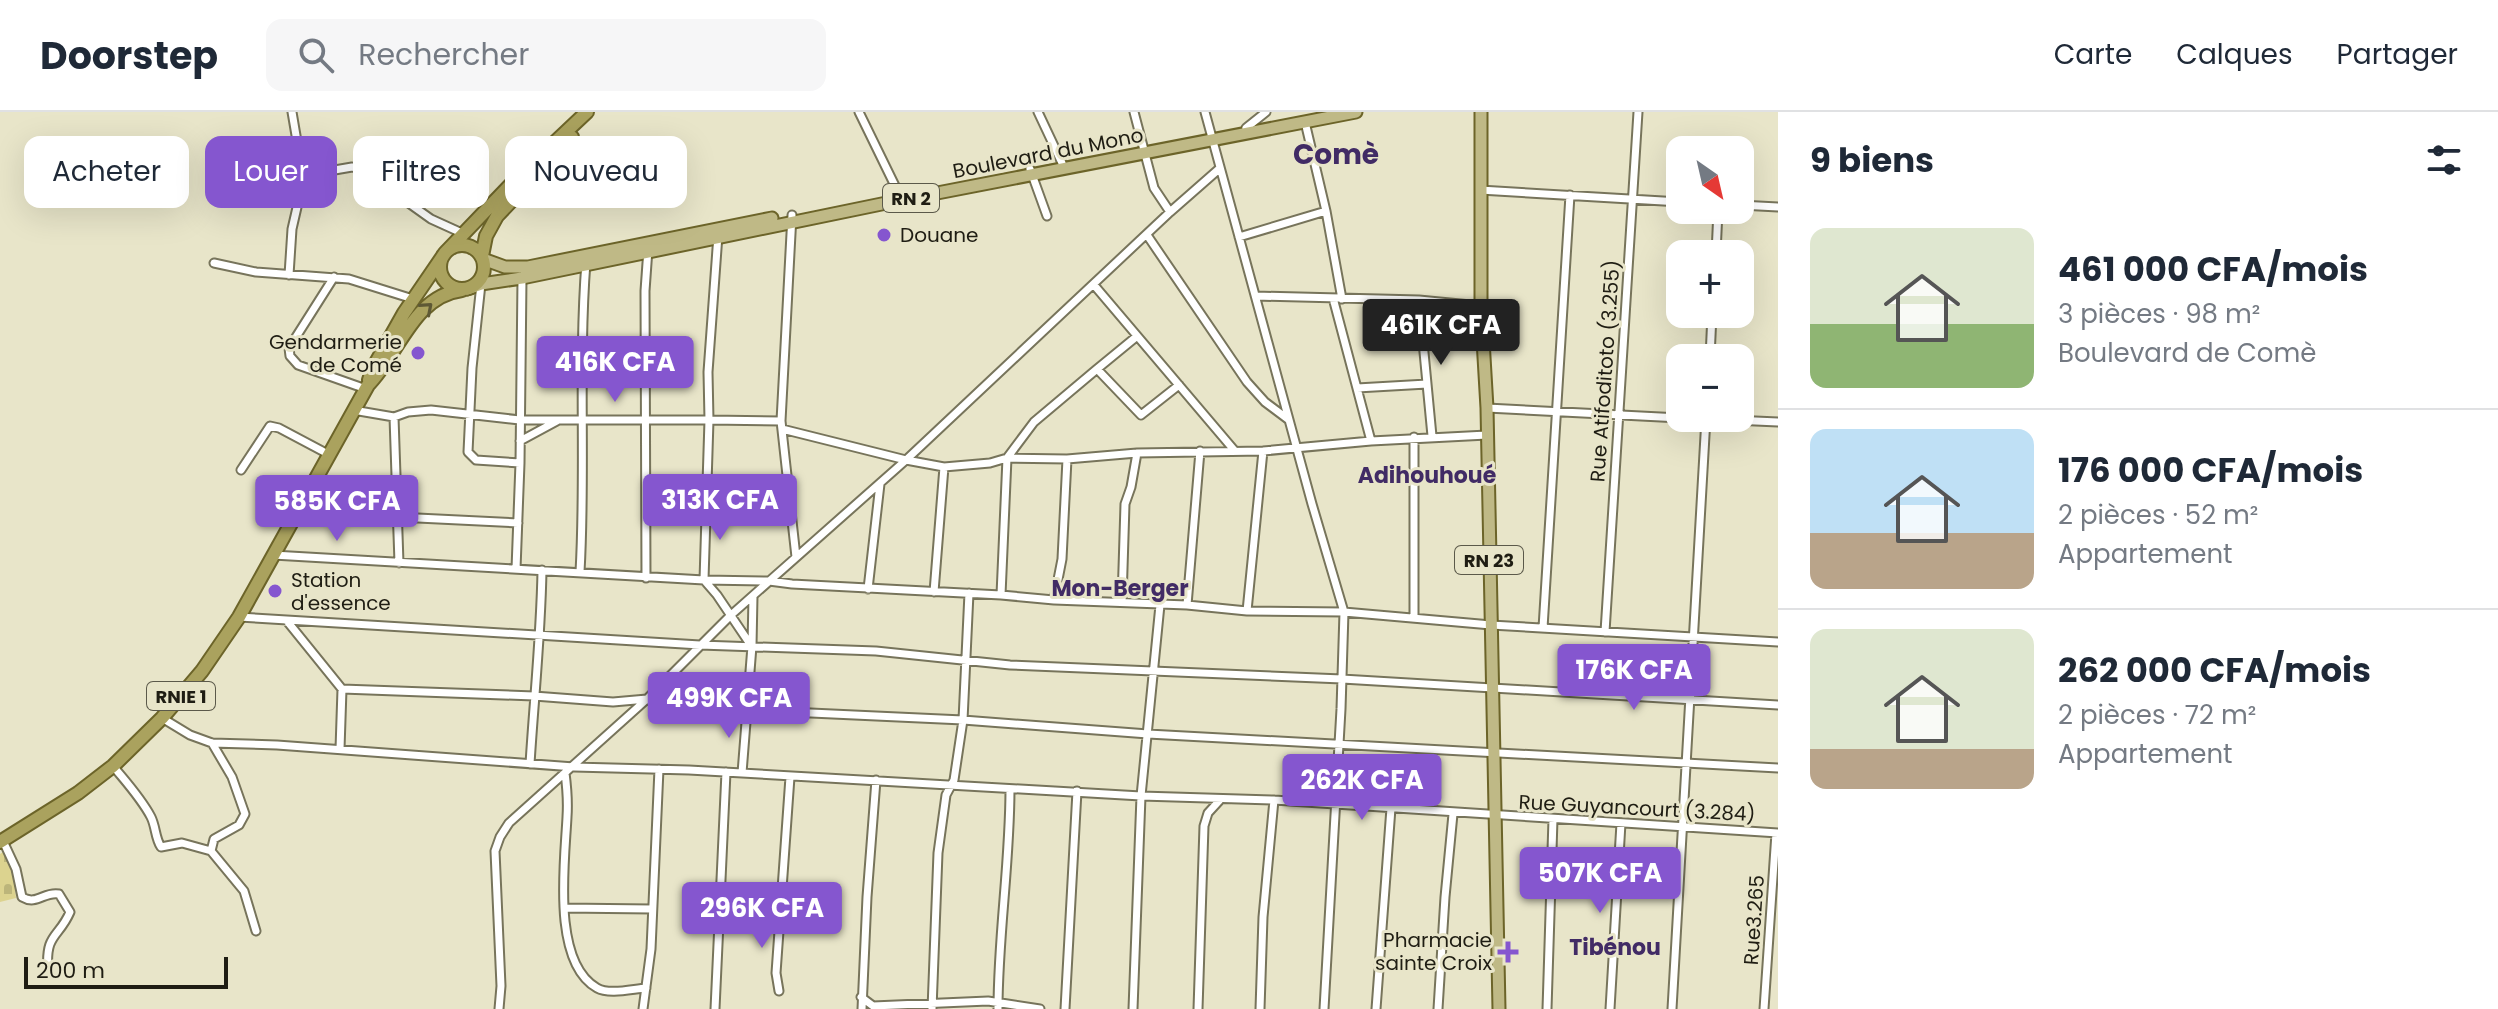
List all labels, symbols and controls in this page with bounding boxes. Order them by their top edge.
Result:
search box [266,19,826,91]
text: Doorstep [40,29,218,82]
icon: search [294,33,338,77]
text: Rechercher [358,33,529,76]
text: Carte [2054,35,2132,74]
text: Calques [2176,35,2293,74]
text: Partager [2337,35,2458,74]
street label: Boulevard du Mono [950,121,1146,185]
district label: Comè [1293,135,1379,174]
chip: Acheter [24,136,189,208]
chip: Louer [205,136,337,208]
chip: Filtres [353,136,489,208]
chip: Nouveau [505,136,687,208]
north arrow [1666,136,1754,224]
map controls [1666,136,1754,432]
text: 9 biens [1810,136,1934,184]
icon: filters [2422,138,2466,182]
road number: RN 2 [883,184,939,212]
place label: Douane [900,221,978,249]
marker: Douane [875,226,893,244]
button: + [1666,240,1754,328]
text: 461 000 CFA/mois [2058,245,2368,293]
street label: Rue Atifoditoto (3.255) [1583,259,1627,483]
icon: home [1874,260,1970,356]
text: 3 pièces · 98 m² [2058,296,2260,332]
pin: 461K CFA [1358,299,1524,367]
one-way arrow [417,303,432,318]
text: 461K CFA [1381,307,1501,343]
place label: Gendarmerie de Comé [269,328,402,379]
text: Boulevard de Comè [2058,335,2316,371]
pin: 416K CFA [532,336,698,404]
marker: Gendarmerie de Comé [409,344,427,362]
text: 416K CFA [555,344,675,380]
button: − [1666,344,1754,432]
text: 176 000 CFA/mois [2058,446,2363,494]
district label: Adihouhoué [1358,460,1496,491]
icon: home [1874,461,1970,557]
pin: 313K CFA [637,474,803,542]
pin: 585K CFA [254,475,420,543]
text: 313K CFA [661,482,779,518]
text: 585K CFA [273,483,401,519]
text: 2 pièces · 52 m² [2058,497,2258,533]
text: Appartement [2058,536,2233,572]
road number: RN 23 [1455,546,1523,574]
place label: Station d'essence [291,566,391,617]
district label: Mon-Berger [1051,573,1189,604]
marker: Station d'essence [266,582,284,600]
pin: 176K CFA [1551,644,1717,712]
text: 262 000 CFA/mois [2058,646,2371,694]
text: 176K CFA [1575,652,1693,688]
icon: home [1874,661,1970,757]
pin: 499K CFA [646,672,812,740]
text: 499K CFA [666,680,792,716]
road number: RNIE 1 [147,682,215,710]
text: 2 pièces · 72 m² [2058,697,2256,733]
text: Appartement [2058,736,2233,772]
pin: 262K CFA [1279,754,1445,822]
text: 262K CFA [1300,762,1424,798]
street label: Rue Guyancourt (3.284) [1518,788,1756,828]
pin: 507K CFA [1517,847,1683,915]
text: 507K CFA [1538,855,1662,891]
street label: Rue3.265 [1737,874,1771,966]
pin: 296K CFA [679,882,845,950]
text: 296K CFA [700,890,824,926]
place label: Pharmacie sainte Croix [1375,926,1492,977]
district label: Tibénou [1569,932,1661,963]
marker: Pharmacie sainte Croix [1499,943,1517,961]
scale bar [24,953,228,989]
text: 200 m [36,955,105,986]

